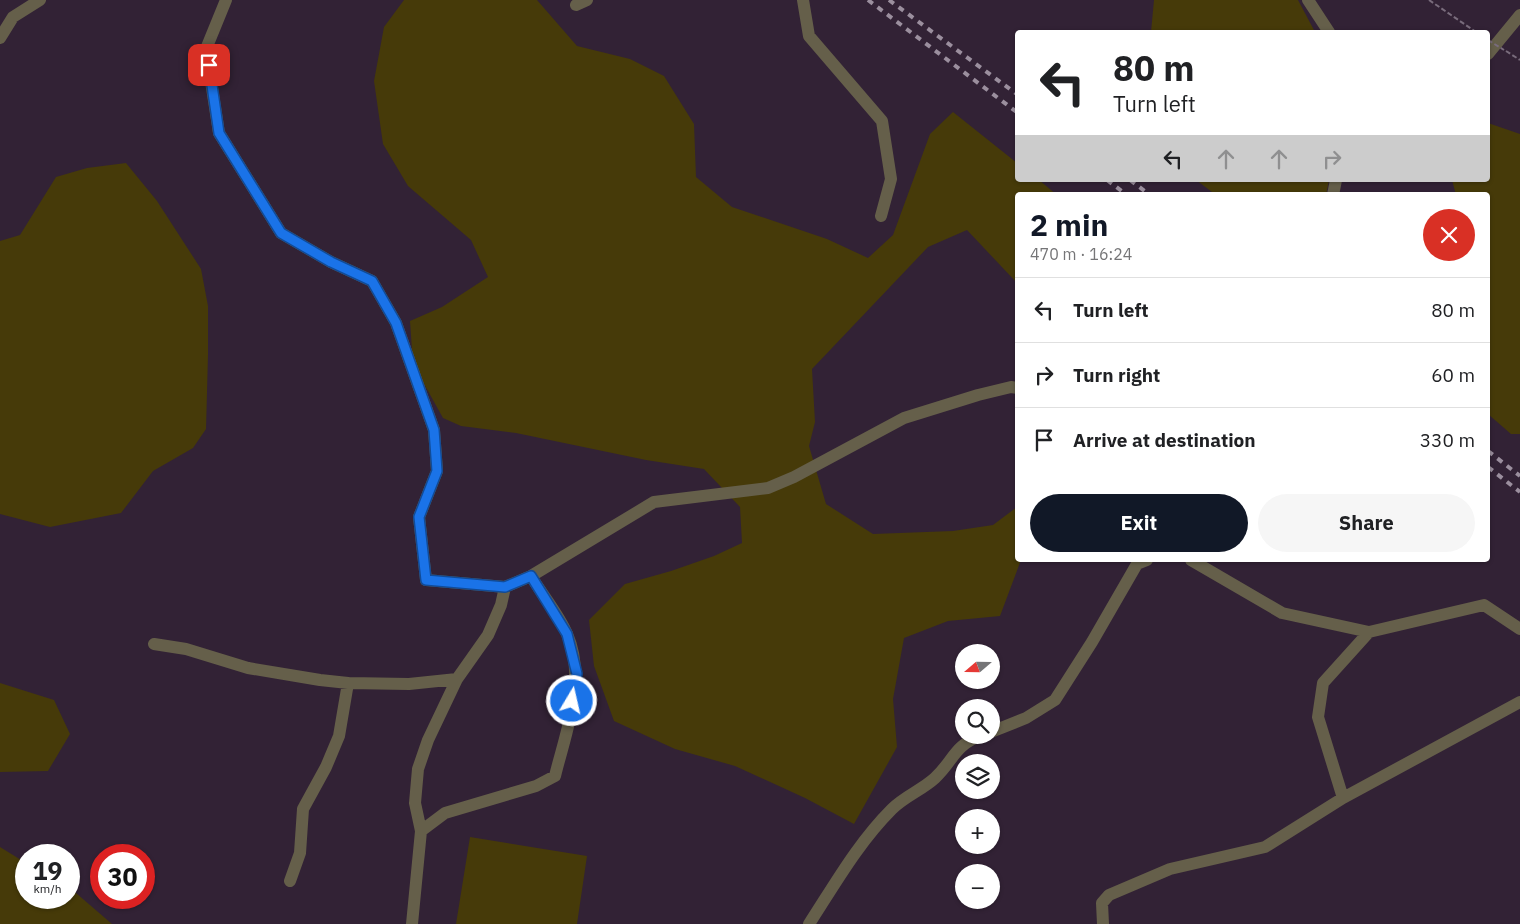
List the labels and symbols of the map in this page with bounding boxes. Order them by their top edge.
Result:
pin [188,44,230,86]
north arrow [955,644,1000,689]
position arrow [545,674,597,726]
speed limit sign: 30 [90,844,155,909]

